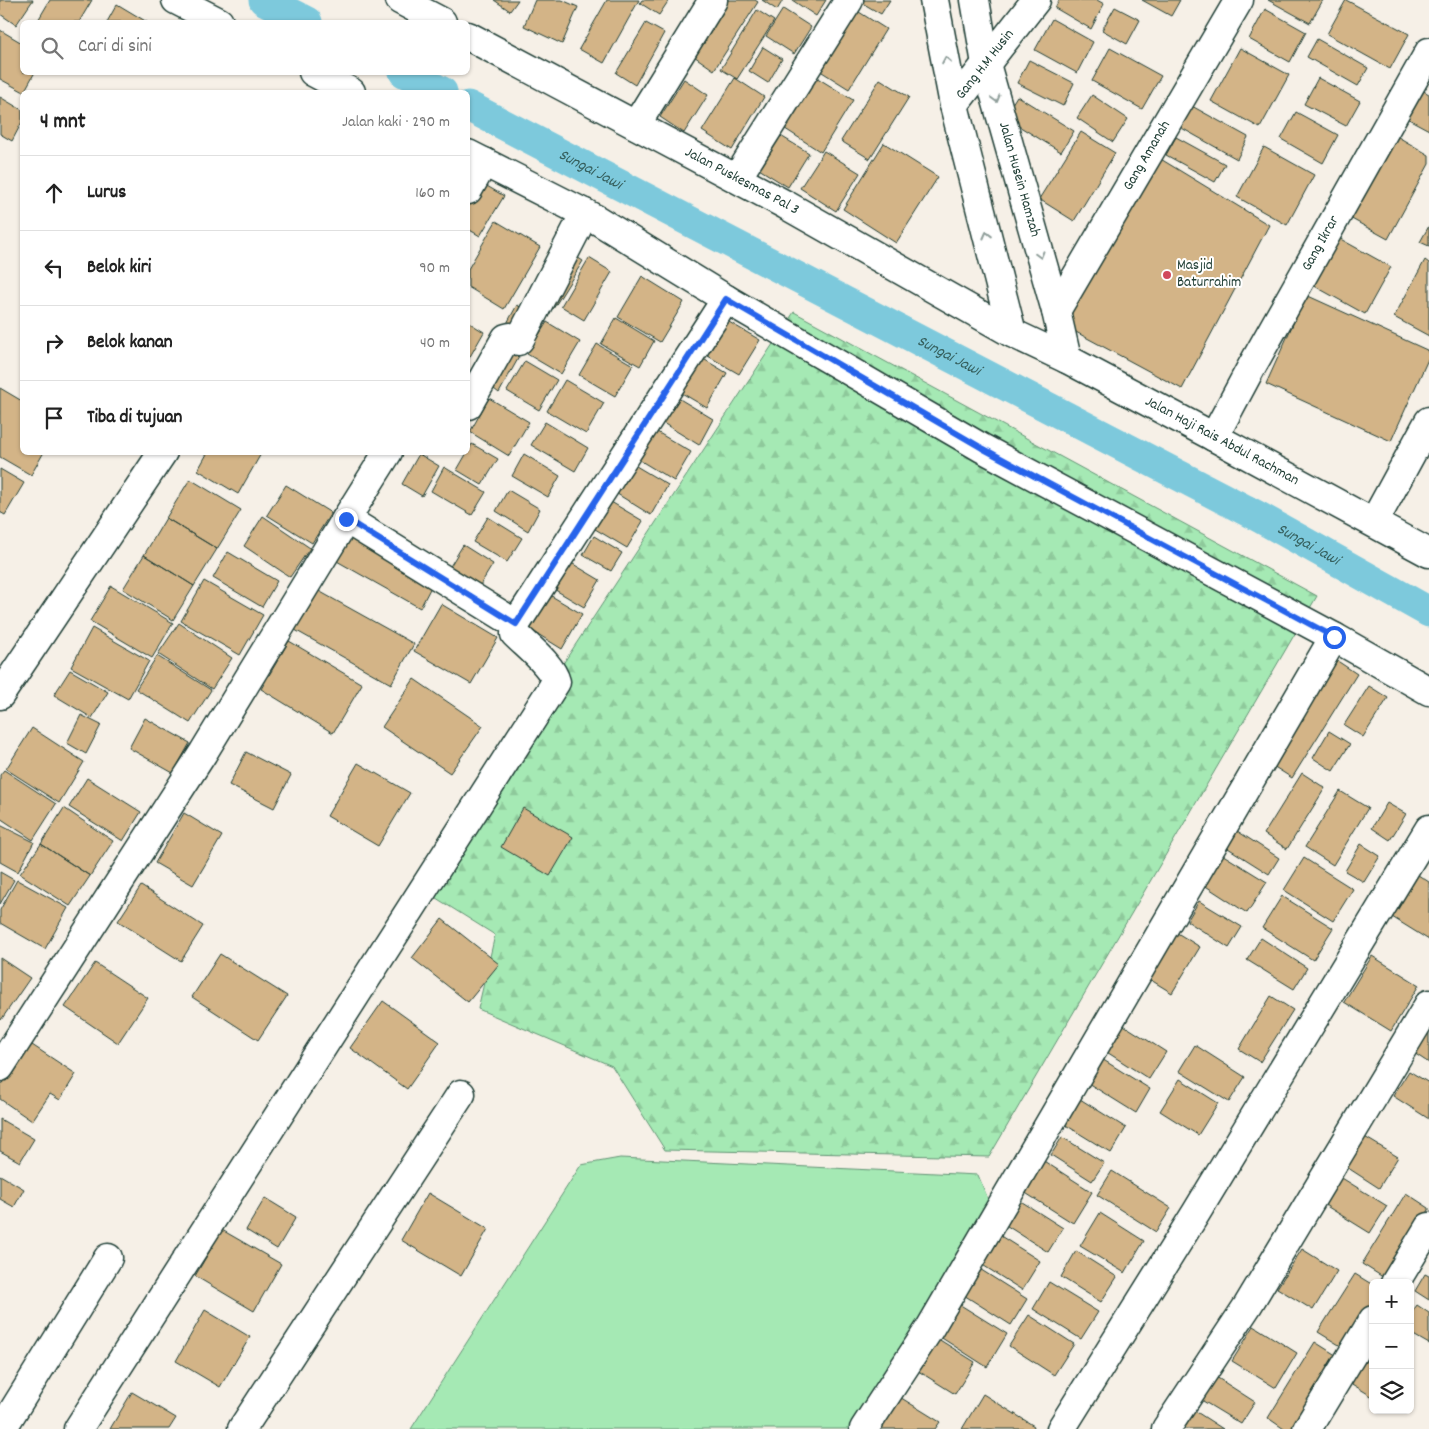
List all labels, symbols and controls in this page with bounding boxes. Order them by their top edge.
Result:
search box [20,20,470,75]
street label: Gang H.M Husin [951,25,1020,105]
icon: search [38,34,66,62]
text: Cari di sini [78,34,152,61]
one-way arrow [941,56,951,64]
one-way arrow [990,95,1001,103]
text: 4 mnt [40,108,85,138]
text: Jalan kaki · 290 m [342,111,450,134]
street label: Gang Amanah [1118,117,1177,195]
street label: Jalan Husein Hamzah [992,120,1045,240]
street label: Jalan Puskesmas Pal 3 [681,142,803,221]
water label: Sungai Jawi [554,143,629,197]
icon: ahead [40,179,68,207]
text: Lurus [87,180,126,207]
text: 160 m [415,182,450,205]
street label: Gang Ikrar [1297,211,1346,275]
one-way arrow [982,231,993,240]
one-way arrow [1035,251,1045,259]
icon: left [40,254,68,282]
text: Belok kiri [87,255,151,282]
place label: Masjid Baturrahim [1177,255,1241,294]
text: 90 m [419,257,450,280]
marker: Masjid Baturrahim [1161,269,1173,281]
icon: right [40,329,68,357]
text: Belok kanan [87,330,173,357]
water label: Sungai Jawi [913,330,988,383]
text: 40 m [420,332,450,355]
street label: Jalan Haji Rais Abdul Rachman [1141,391,1303,492]
icon: arrive [40,404,68,432]
text: Tiba di tujuan [87,405,182,432]
route end [335,508,358,531]
water label: Sungai Jawi [1273,518,1347,573]
route start [1323,626,1346,649]
map controls [1369,1279,1414,1414]
button: + [1369,1279,1414,1324]
button: − [1369,1324,1414,1369]
button: layers [1369,1369,1414,1414]

